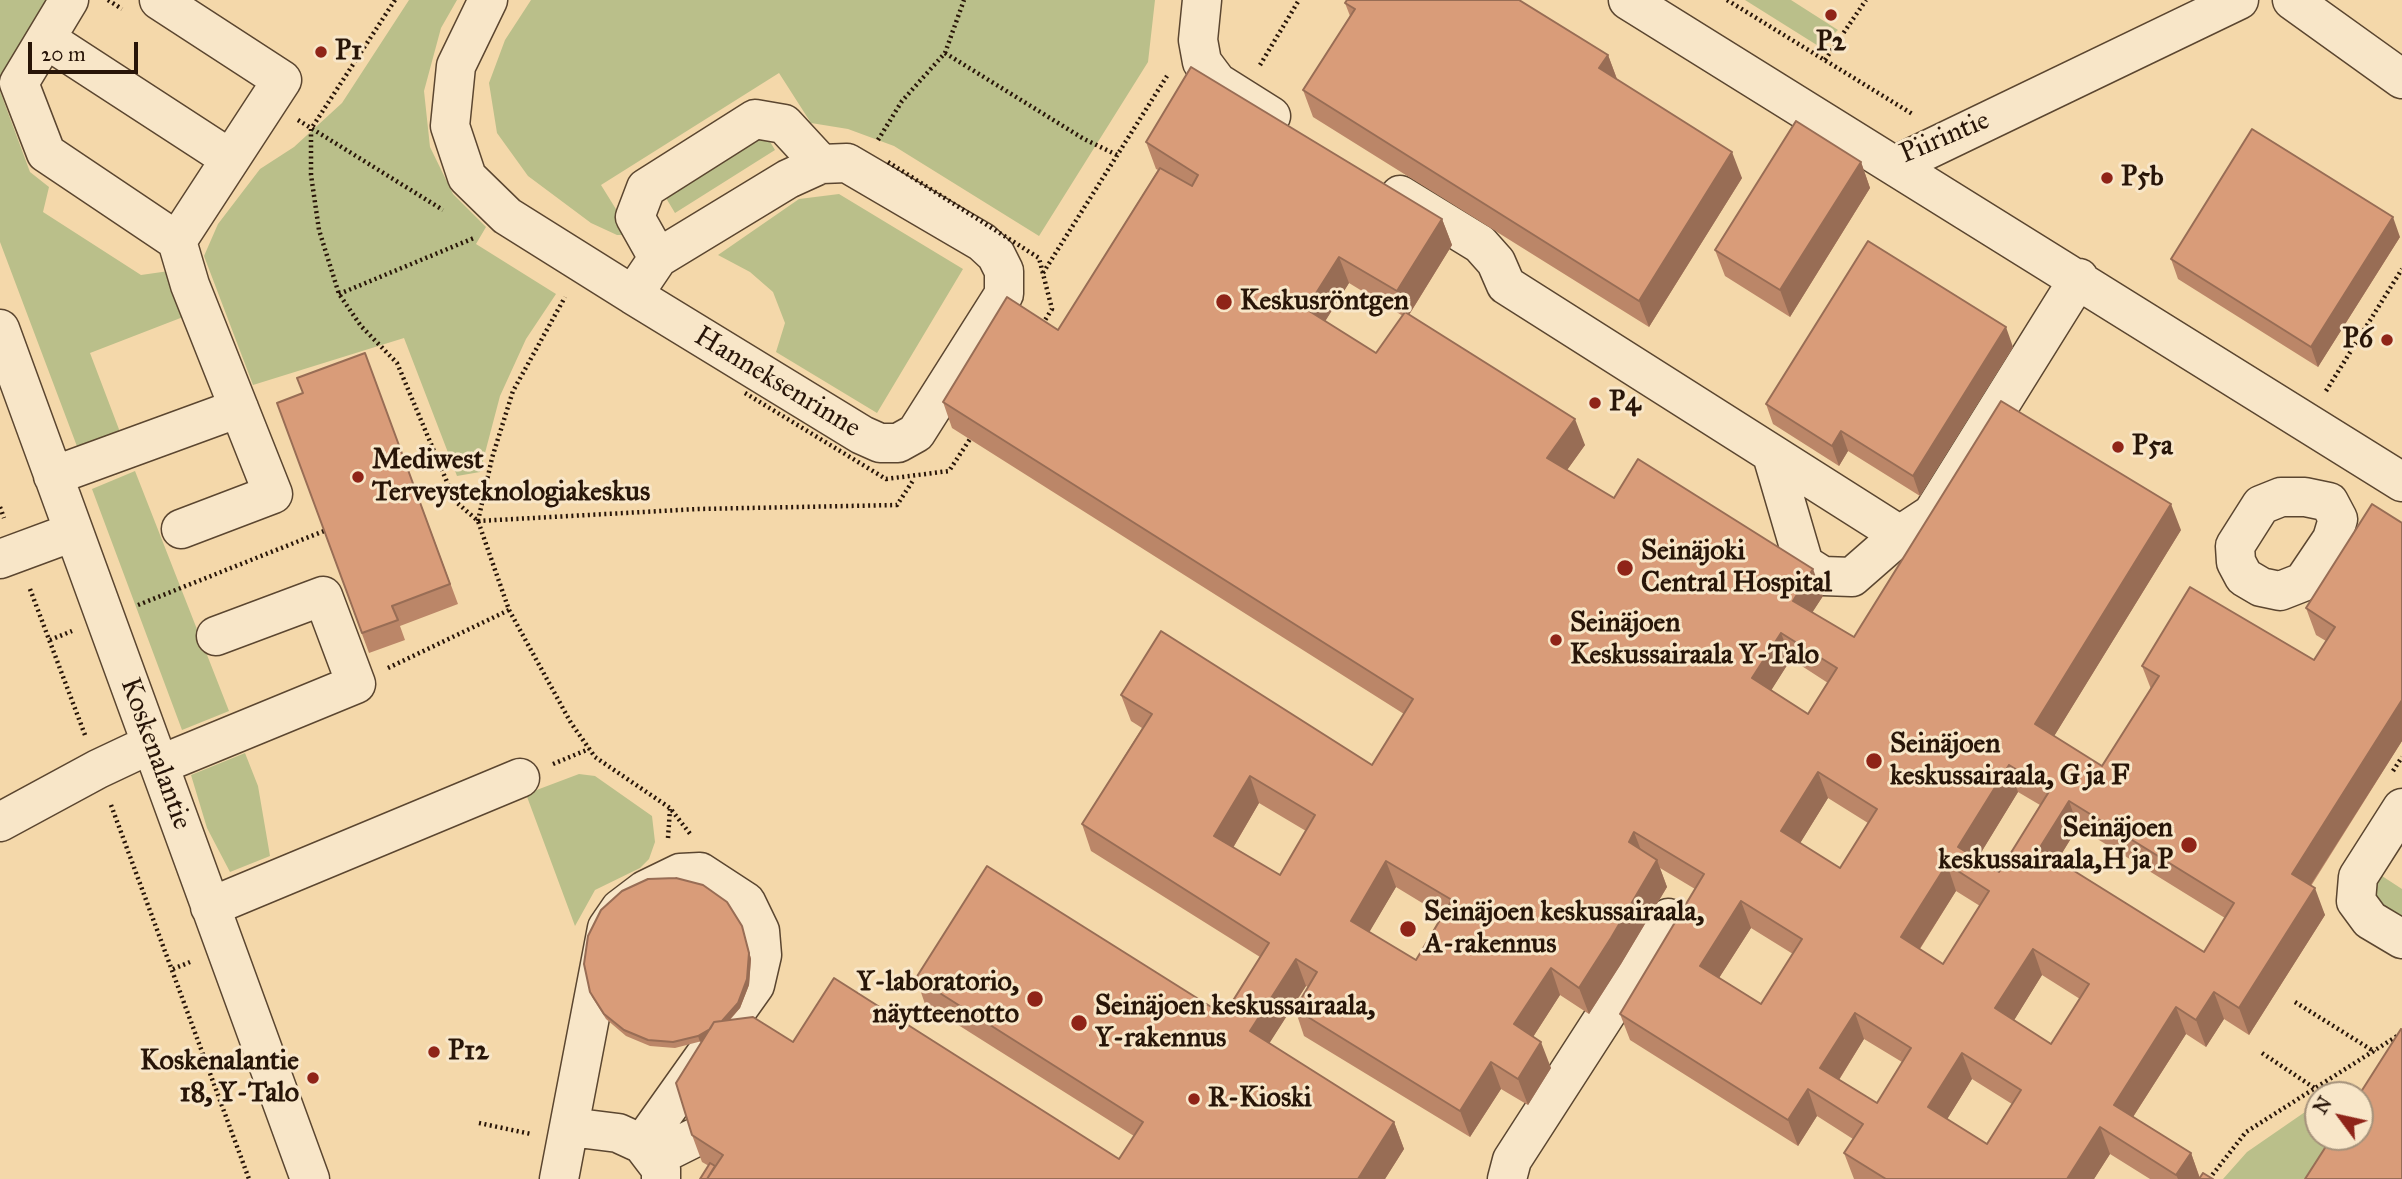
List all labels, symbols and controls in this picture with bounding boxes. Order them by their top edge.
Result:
marker: P2 [1823,7,1839,23]
place label: P2 [1816,26,1846,60]
scale bar [32,28,142,72]
place label: P1 [335,35,362,69]
text: 20 m [41,41,86,67]
marker: P1 [313,44,329,60]
street label: Piirintie [1895,104,1995,172]
place label: P5b [2121,161,2164,195]
marker: P5b [2099,170,2115,186]
place label: Keskusröntgen [1240,285,1409,319]
marker: Keskusröntgen [1214,292,1234,312]
street label: Hanneksenrinne [688,320,866,446]
place label: P6 [2343,323,2373,357]
marker: P6 [2379,332,2395,348]
place label: P4 [1609,386,1641,420]
marker: P4 [1587,395,1603,411]
place label: P5a [2132,430,2173,464]
marker: P5a [2110,439,2126,455]
place label: Mediwest Terveysteknologiakeskus [372,444,650,510]
marker: Mediwest Terveysteknologiakeskus [350,469,366,485]
place label: Seinäjoki Central Hospital [1641,535,1832,601]
marker: Seinäjoki Central Hospital [1615,558,1635,578]
place label: Seinäjoen Keskussairaala Y-Talo [1570,607,1819,673]
marker: Seinäjoen Keskussairaala Y-Talo [1548,632,1564,648]
street label: Koskenalantie [112,674,198,834]
place label: Seinäjoen keskussairaala, G ja F [1890,728,2129,794]
marker: Seinäjoen keskussairaala, G ja F [1864,751,1884,771]
place label: Seinäjoen keskussairaala,H ja P [1938,812,2173,878]
marker: Seinäjoen keskussairaala,H ja P [2179,835,2199,855]
place label: Seinäjoen keskussairaala, A-rakennus [1424,896,1704,962]
marker: Seinäjoen keskussairaala, A-rakennus [1398,919,1418,939]
place label: Y-laboratorio, näytteenotto [856,966,1019,1032]
marker: Y-laboratorio, näytteenotto [1025,989,1045,1009]
place label: Seinäjoen keskussairaala, Y-rakennus [1095,990,1375,1056]
marker: Seinäjoen keskussairaala, Y-rakennus [1069,1013,1089,1033]
place label: P12 [448,1035,489,1069]
marker: P12 [426,1044,442,1060]
place label: Koskenalantie 18, Y-Talo [140,1045,299,1111]
marker: Koskenalantie 18, Y-Talo [305,1070,321,1086]
north arrow [2304,1081,2374,1151]
place label: R-Kioski [1208,1082,1312,1116]
marker: R-Kioski [1186,1091,1202,1107]
text: N [2309,1092,2337,1118]

